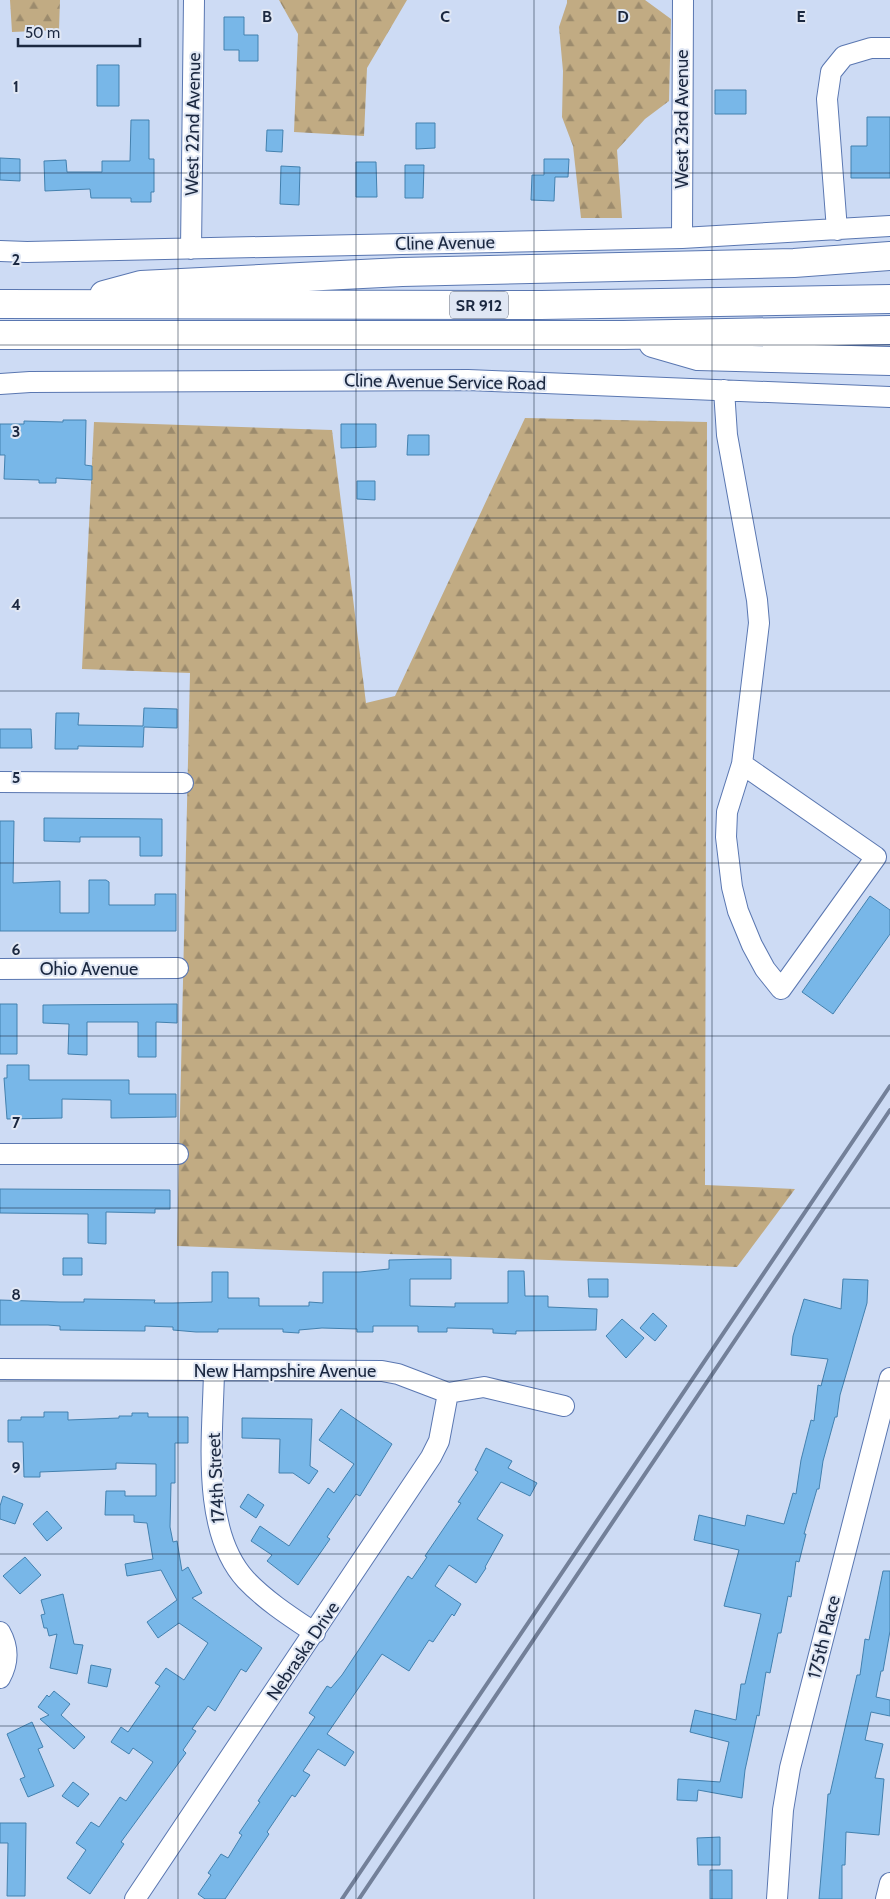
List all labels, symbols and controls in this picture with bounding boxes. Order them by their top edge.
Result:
text: B [262,7,272,26]
text: C [440,7,450,26]
text: D [617,7,629,26]
text: E [796,7,806,26]
scale bar [18,15,140,47]
text: 50 m [25,24,60,42]
street label: West 23rd Avenue [671,50,693,188]
street label: West 22nd Avenue [181,52,205,196]
text: 1 [13,77,19,96]
street label: Cline Avenue [395,231,495,255]
text: 2 [12,250,20,269]
road number: SR 912 [450,292,508,318]
street label: Cline Avenue Service Road [344,369,546,395]
text: 3 [12,422,20,441]
text: 4 [11,595,21,614]
text: 5 [12,768,20,787]
text: 6 [12,940,21,959]
street label: Ohio Avenue [40,958,138,980]
text: 7 [12,1113,21,1132]
text: 8 [11,1285,21,1304]
street label: New Hampshire Avenue [194,1360,376,1382]
street label: 174th Street [203,1432,229,1524]
text: 9 [12,1458,21,1477]
street label: 175th Place [803,1593,845,1681]
street label: Nebraska Drive [262,1597,344,1705]

